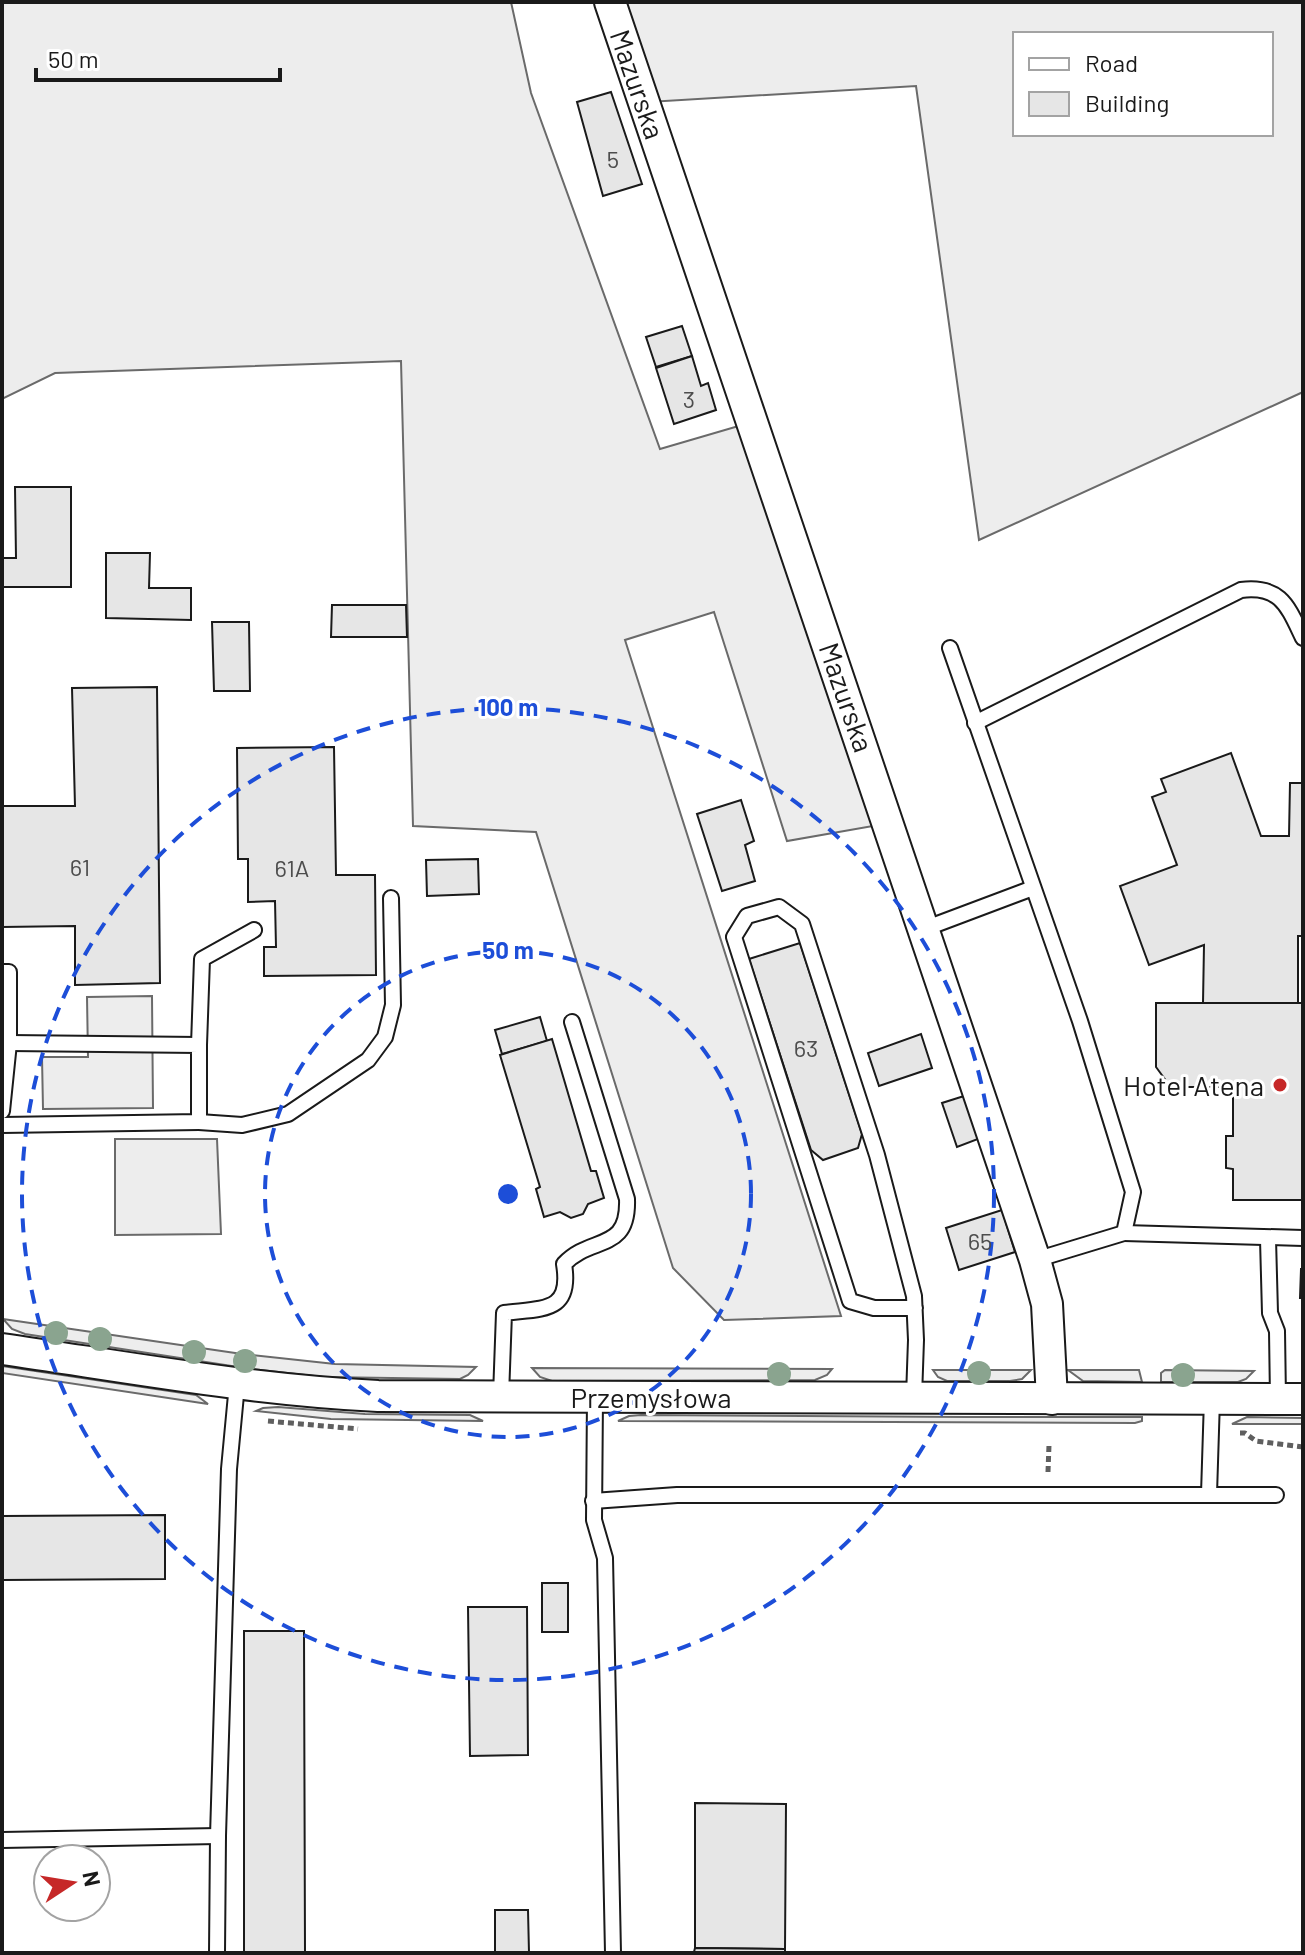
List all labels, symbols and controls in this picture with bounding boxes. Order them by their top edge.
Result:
street label: Mazurska [603,25,673,143]
scale bar [36,32,280,82]
legend [1013,32,1273,136]
text: 50 m [48,44,99,73]
text: Road [1085,48,1138,77]
text: Building [1085,88,1169,117]
house number: 5 [607,144,619,173]
house number: 3 [683,384,695,413]
street label: Mazurska [812,638,882,756]
text: 100 m [478,692,538,721]
house number: 61 [70,852,90,881]
house number: 61A [275,853,309,882]
text: 50 m [482,935,534,964]
house number: 63 [794,1033,818,1062]
place label: Hotel Atena [1123,1068,1264,1102]
marker: Hotel Atena [1271,1076,1289,1094]
centre of rings [494,1180,522,1208]
house number: 65 [968,1226,992,1255]
street label: Przemysłowa [570,1380,732,1414]
north arrow [32,1843,112,1923]
text: N [78,1869,107,1888]

